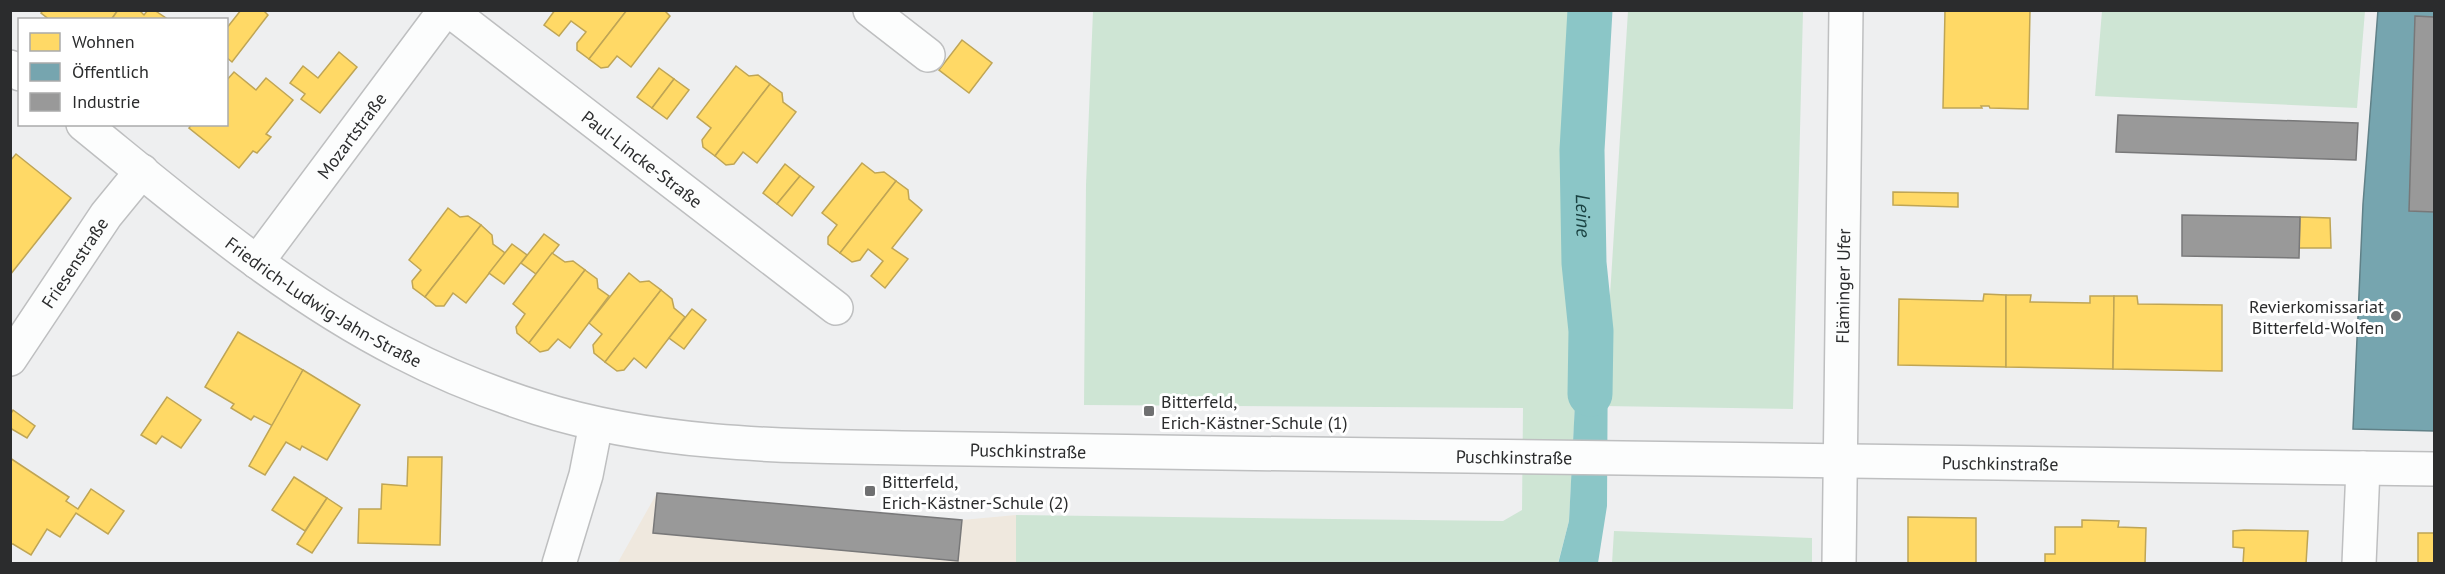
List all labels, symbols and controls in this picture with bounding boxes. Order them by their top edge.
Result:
legend [18,18,228,126]
text: Wohnen [72,30,134,53]
text: Öffentlich [72,60,149,83]
street label: Mozartstraße [312,88,391,183]
text: Industrie [72,90,140,113]
street label: Paul-Lincke-Straße [577,105,707,213]
water label: Leine [1570,194,1597,238]
street label: Friesenstraße [36,213,113,312]
street label: Fläminger Ufer [1830,228,1855,344]
street label: Friedrich-Ludwig-Jahn-Straße [221,231,426,372]
place label: Revierkomissariat Bitterfeld-Wolfen [2249,295,2384,339]
marker: Revierkomissariat Bitterfeld-Wolfen [2389,309,2403,323]
place label: Bitterfeld, Erich-Kästner-Schule (1) [1161,390,1348,434]
marker: Bitterfeld, Erich-Kästner-Schule (1) [1142,404,1156,418]
street label: Puschkinstraße [970,438,1087,463]
street label: Puschkinstraße [1456,444,1572,469]
street label: Puschkinstraße [1942,451,2059,475]
place label: Bitterfeld, Erich-Kästner-Schule (2) [882,470,1069,514]
marker: Bitterfeld, Erich-Kästner-Schule (2) [863,484,877,498]

